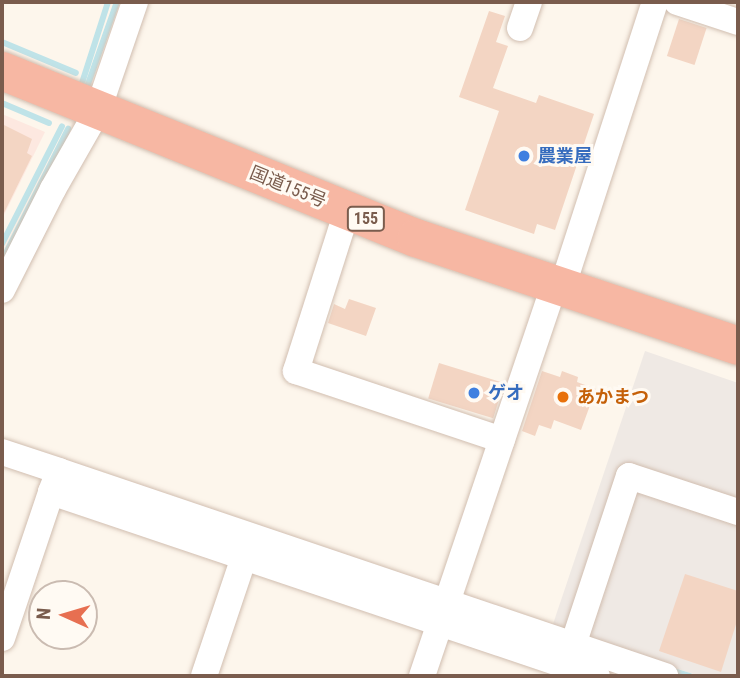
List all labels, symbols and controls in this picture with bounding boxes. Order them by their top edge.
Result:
place label: 農業屋 [538,145,592,167]
marker: 農業屋 [516,148,532,164]
street label: 国道155号 [247,162,329,212]
road number: 155 [347,206,385,232]
place label: ゲオ [488,382,524,404]
marker: ゲオ [466,385,482,401]
place label: あかまつ [577,386,649,408]
marker: あかまつ [555,389,571,405]
north arrow [28,580,98,650]
text: N [32,607,55,620]

